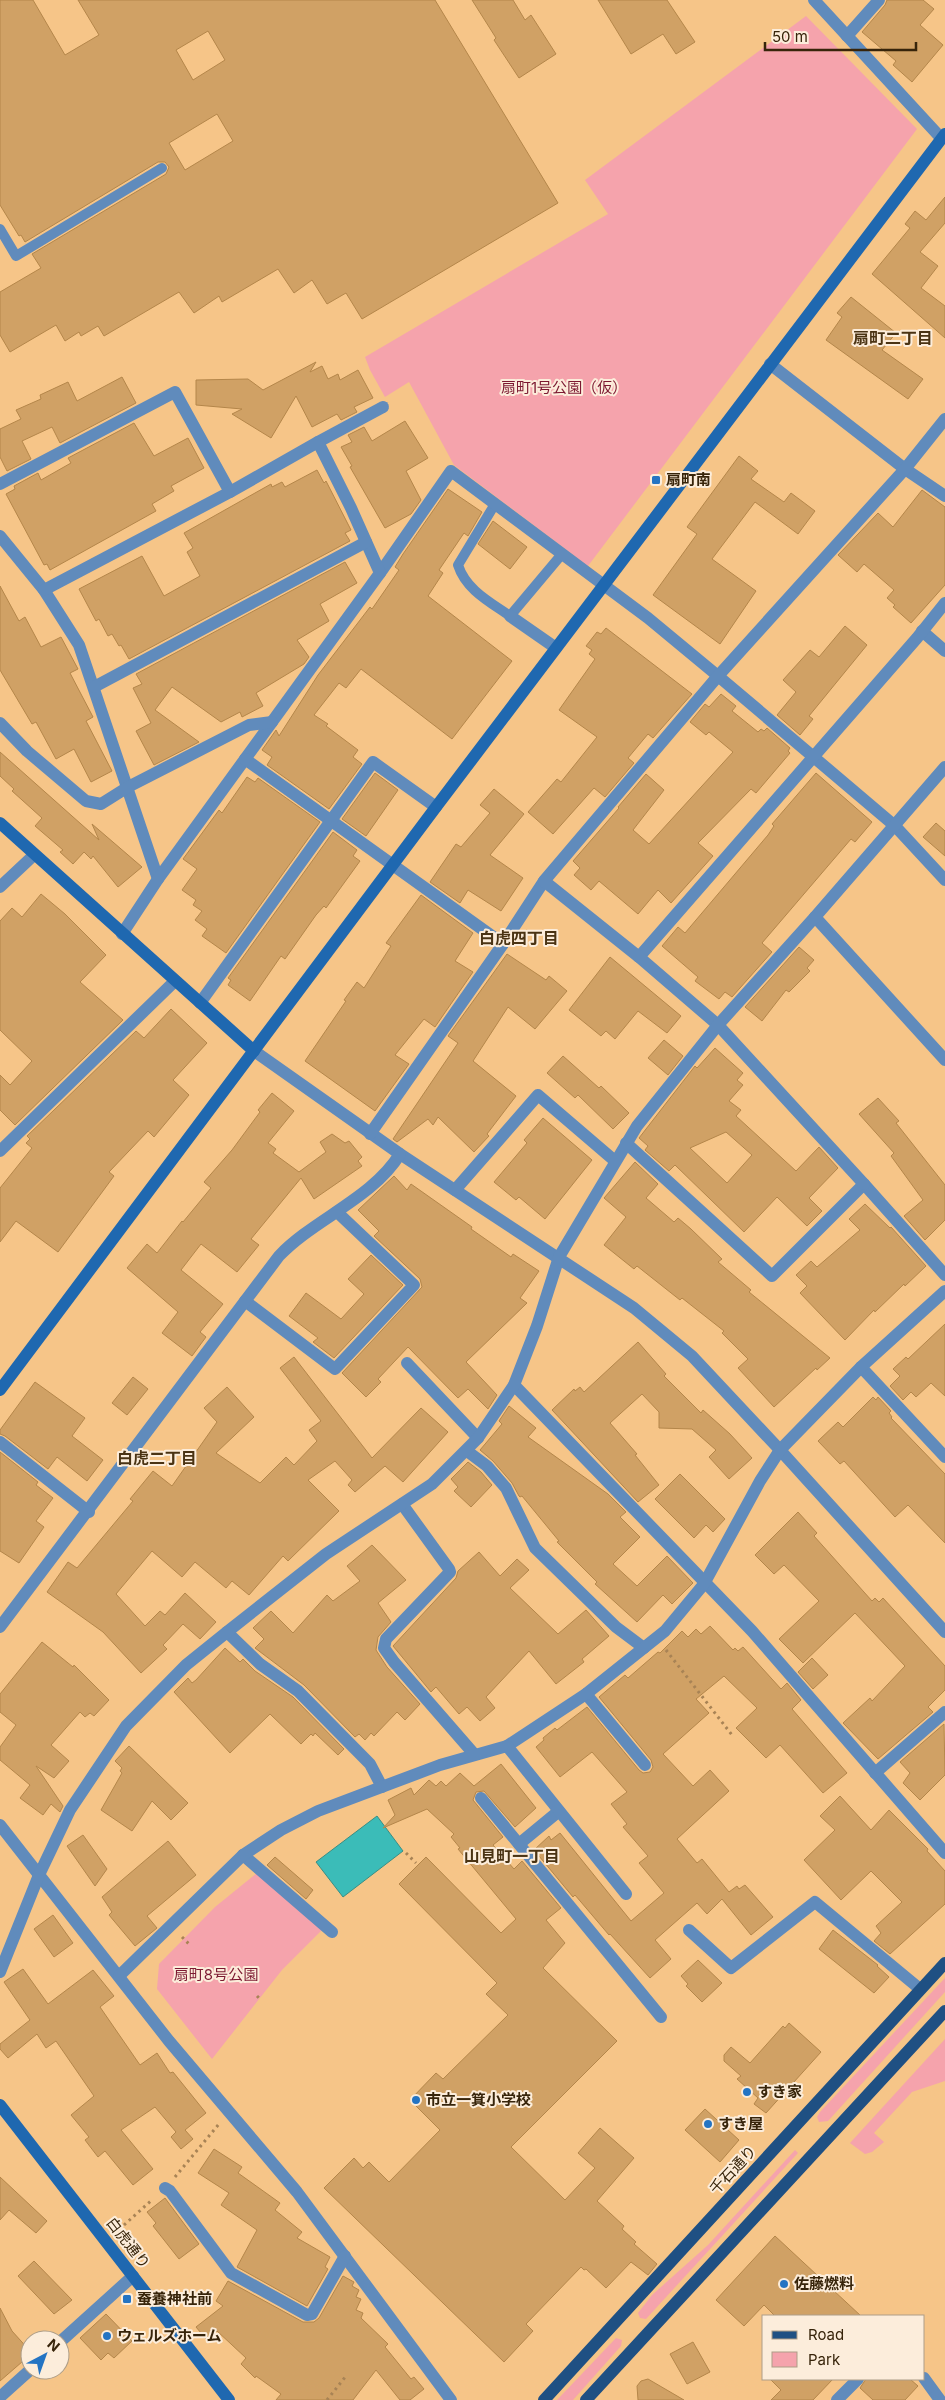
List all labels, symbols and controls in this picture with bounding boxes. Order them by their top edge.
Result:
scale bar [765,20,916,52]
text: 50 m [772,27,808,46]
district label: 扇町二丁目 [853,328,933,348]
park label: 扇町1号公園（仮） [501,378,627,397]
place label: 扇町南 [666,470,711,489]
marker: 扇町南 [650,474,662,486]
district label: 白虎四丁目 [479,928,559,948]
district label: 白虎二丁目 [117,1448,197,1468]
district label: 山見町一丁目 [464,1846,560,1866]
park label: 扇町8号公園 [174,1965,258,1984]
place label: すき家 [757,2082,802,2101]
marker: すき家 [741,2086,753,2098]
place label: 市立一箕小学校 [426,2090,531,2109]
marker: 市立一箕小学校 [410,2094,422,2106]
place label: すき屋 [718,2114,763,2133]
marker: すき屋 [702,2118,714,2130]
street label: 千石通り [705,2141,760,2198]
street label: 白虎通り [102,2213,154,2272]
place label: 佐藤燃料 [794,2274,854,2293]
marker: 佐藤燃料 [778,2278,790,2290]
place label: 蚕養神社前 [137,2289,212,2308]
marker: 蚕養神社前 [121,2293,133,2305]
legend [762,2315,925,2380]
text: Road [808,2325,844,2344]
place label: ウェルズホーム [117,2326,222,2345]
north arrow [20,2330,70,2380]
marker: ウェルズホーム [101,2330,113,2342]
text: N [44,2335,63,2355]
text: Park [808,2350,841,2369]

